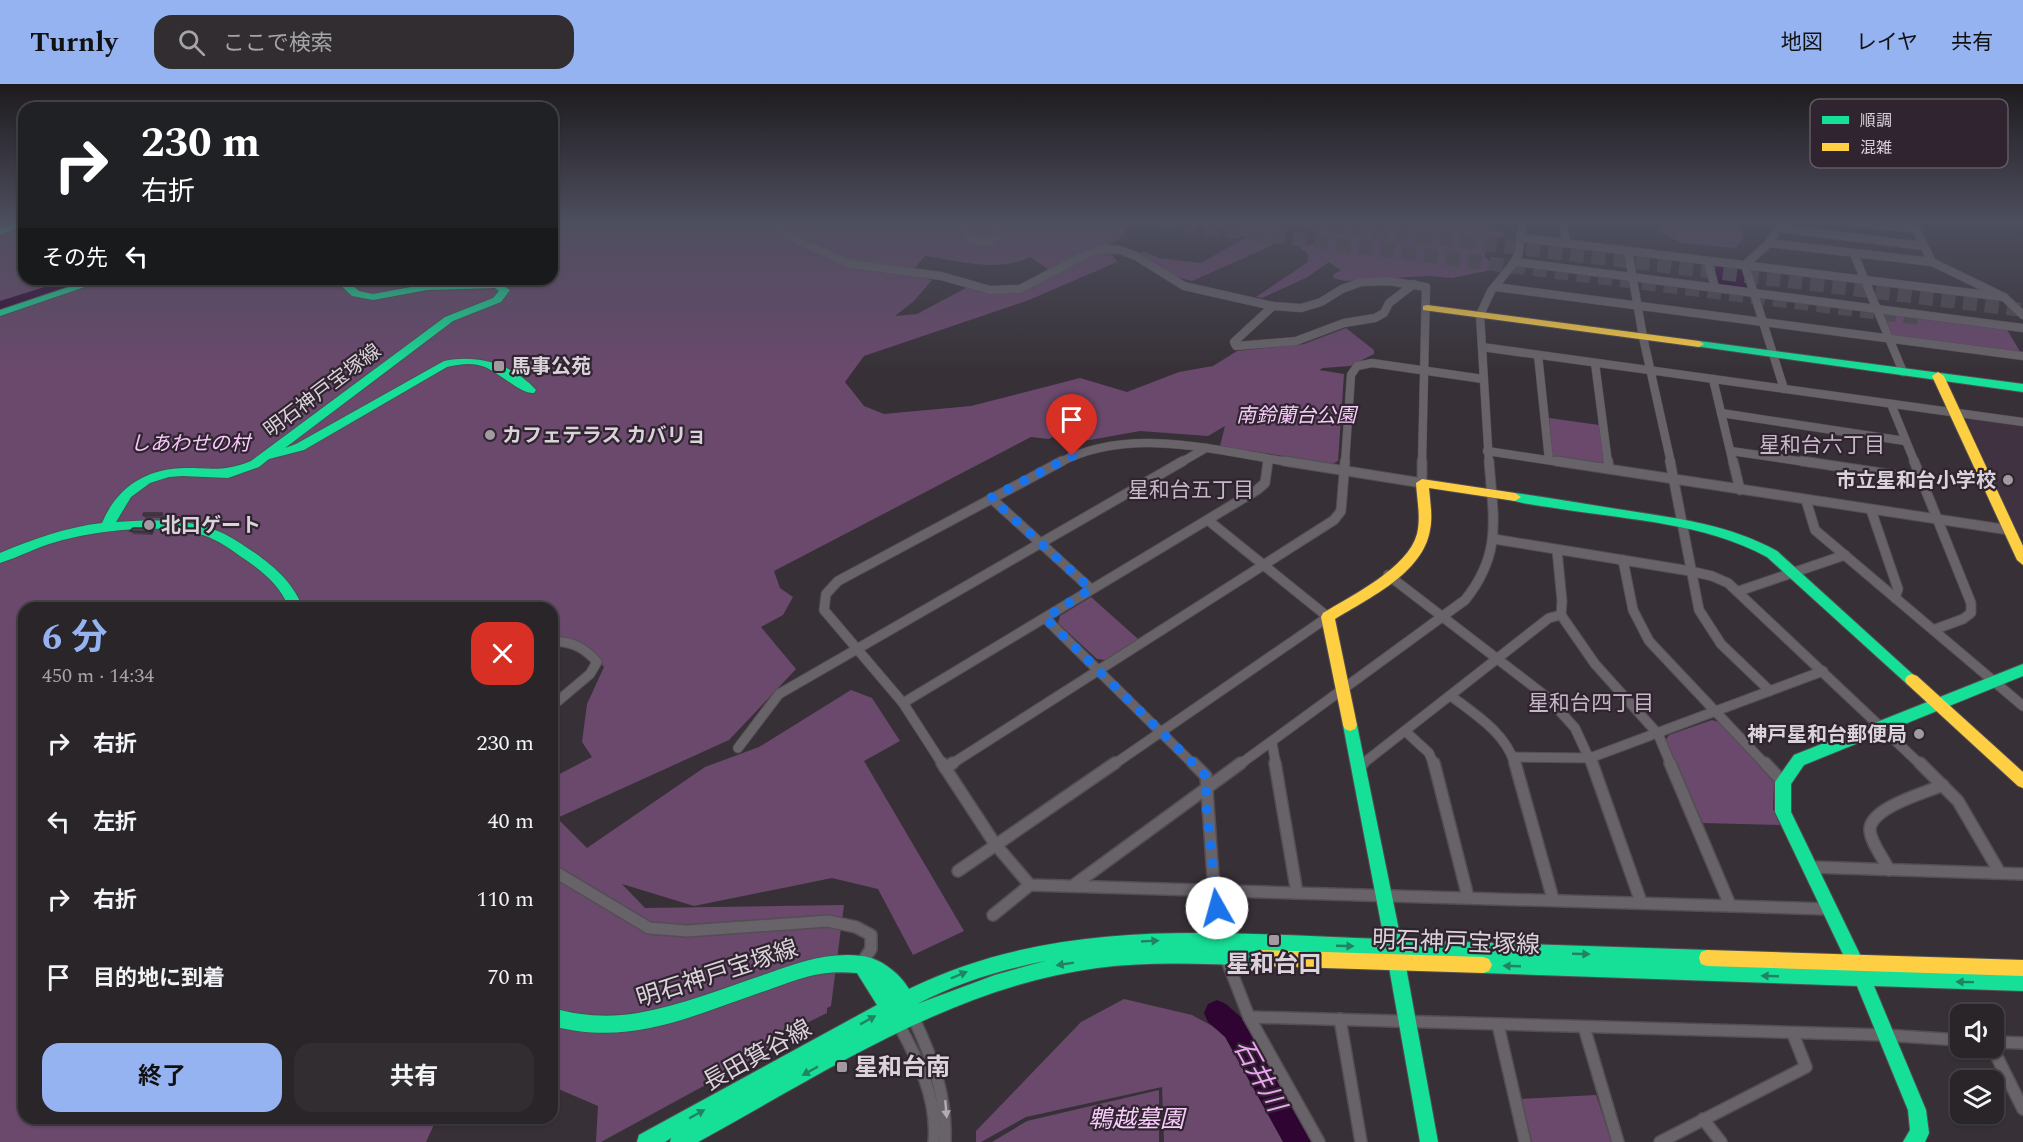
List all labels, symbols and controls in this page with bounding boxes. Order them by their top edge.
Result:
search box [154,15,574,69]
text: Turnly [30,21,118,64]
icon: search [175,26,208,59]
text: ここで検索 [223,27,333,60]
text: 地図 [1781,27,1823,59]
text: レイヤ [1856,27,1918,59]
text: 共有 [1951,27,1993,59]
legend [1810,99,2008,168]
text: 順調 [1860,109,1892,133]
text: 230 m [141,112,260,175]
icon: right [42,126,120,204]
text: 混雑 [1860,136,1892,160]
text: 右折 [141,171,195,213]
icon: left [120,240,153,273]
text: その先 [42,242,108,275]
street label: 明石神戸宝塚線 [258,337,388,445]
place label: 馬事公苑 [511,352,591,382]
marker: 馬事公苑 [492,359,506,373]
pin [1046,394,1097,456]
park label: 南鈴蘭台公園 [1236,401,1359,431]
icon: arrive [1055,403,1088,436]
place label: カフェテラス カバリョ [502,421,707,451]
marker: カフェテラス カバリョ [483,428,497,442]
park label: しあわせの村 [130,429,253,459]
district label: 星和台六丁目 [1759,430,1885,462]
place label: 市立星和台小学校 [1836,466,1996,496]
marker: 市立星和台小学校 [2001,473,2015,487]
district label: 星和台五丁目 [1128,475,1254,507]
place label: 北口ゲート [161,511,261,541]
marker: 北口ゲート [142,518,156,532]
text: 6 分 [42,611,107,666]
button: close [471,622,534,685]
text: 450 m · 14:34 [42,661,154,691]
district label: 星和台四丁目 [1528,688,1654,720]
place label: 神戸星和台郵便局 [1747,720,1907,750]
icon: right [42,727,75,760]
text: 230 m [477,727,534,760]
marker: 神戸星和台郵便局 [1912,727,1926,741]
text: 右折 [93,728,137,761]
icon: left [42,805,75,838]
text: 40 m [488,805,534,838]
text: 左折 [93,806,137,839]
position arrow [1185,876,1249,940]
icon: right [42,883,75,916]
text: 110 m [477,883,534,916]
text: 右折 [93,884,137,917]
street label: 明石神戸宝塚線 [1371,922,1541,964]
street label: 明石神戸宝塚線 [632,931,803,1017]
marker: 星和台口 [1267,933,1281,947]
one-way arrow [1140,937,1159,946]
one-way arrow [1335,941,1354,950]
place label: 星和台口 [1226,947,1322,983]
one-way arrow [1572,949,1591,958]
one-way arrow [1056,960,1075,969]
icon: arrive [42,961,75,994]
text: 70 m [488,961,534,994]
text: 目的地に到着 [93,962,225,995]
one-way arrow [1502,962,1521,971]
one-way arrow [950,970,967,979]
one-way arrow [1760,971,1779,980]
one-way arrow [1955,977,1974,986]
map controls [1950,1004,2004,1124]
button: sound [1950,1004,2004,1058]
street label: 長田箕谷線 [696,1011,819,1101]
one-way arrow [860,1015,876,1026]
water label: 石井川 [1223,1032,1297,1122]
button: 終了 [42,1043,282,1112]
button: 共有 [294,1043,534,1112]
place label: 星和台南 [854,1050,950,1086]
marker: 星和台南 [835,1060,849,1074]
one-way arrow [802,1065,818,1076]
button: layers [1950,1070,2004,1124]
one-way arrow [941,1100,951,1119]
park label: 鵯越墓園 [1088,1102,1187,1138]
one-way arrow [689,1109,706,1119]

